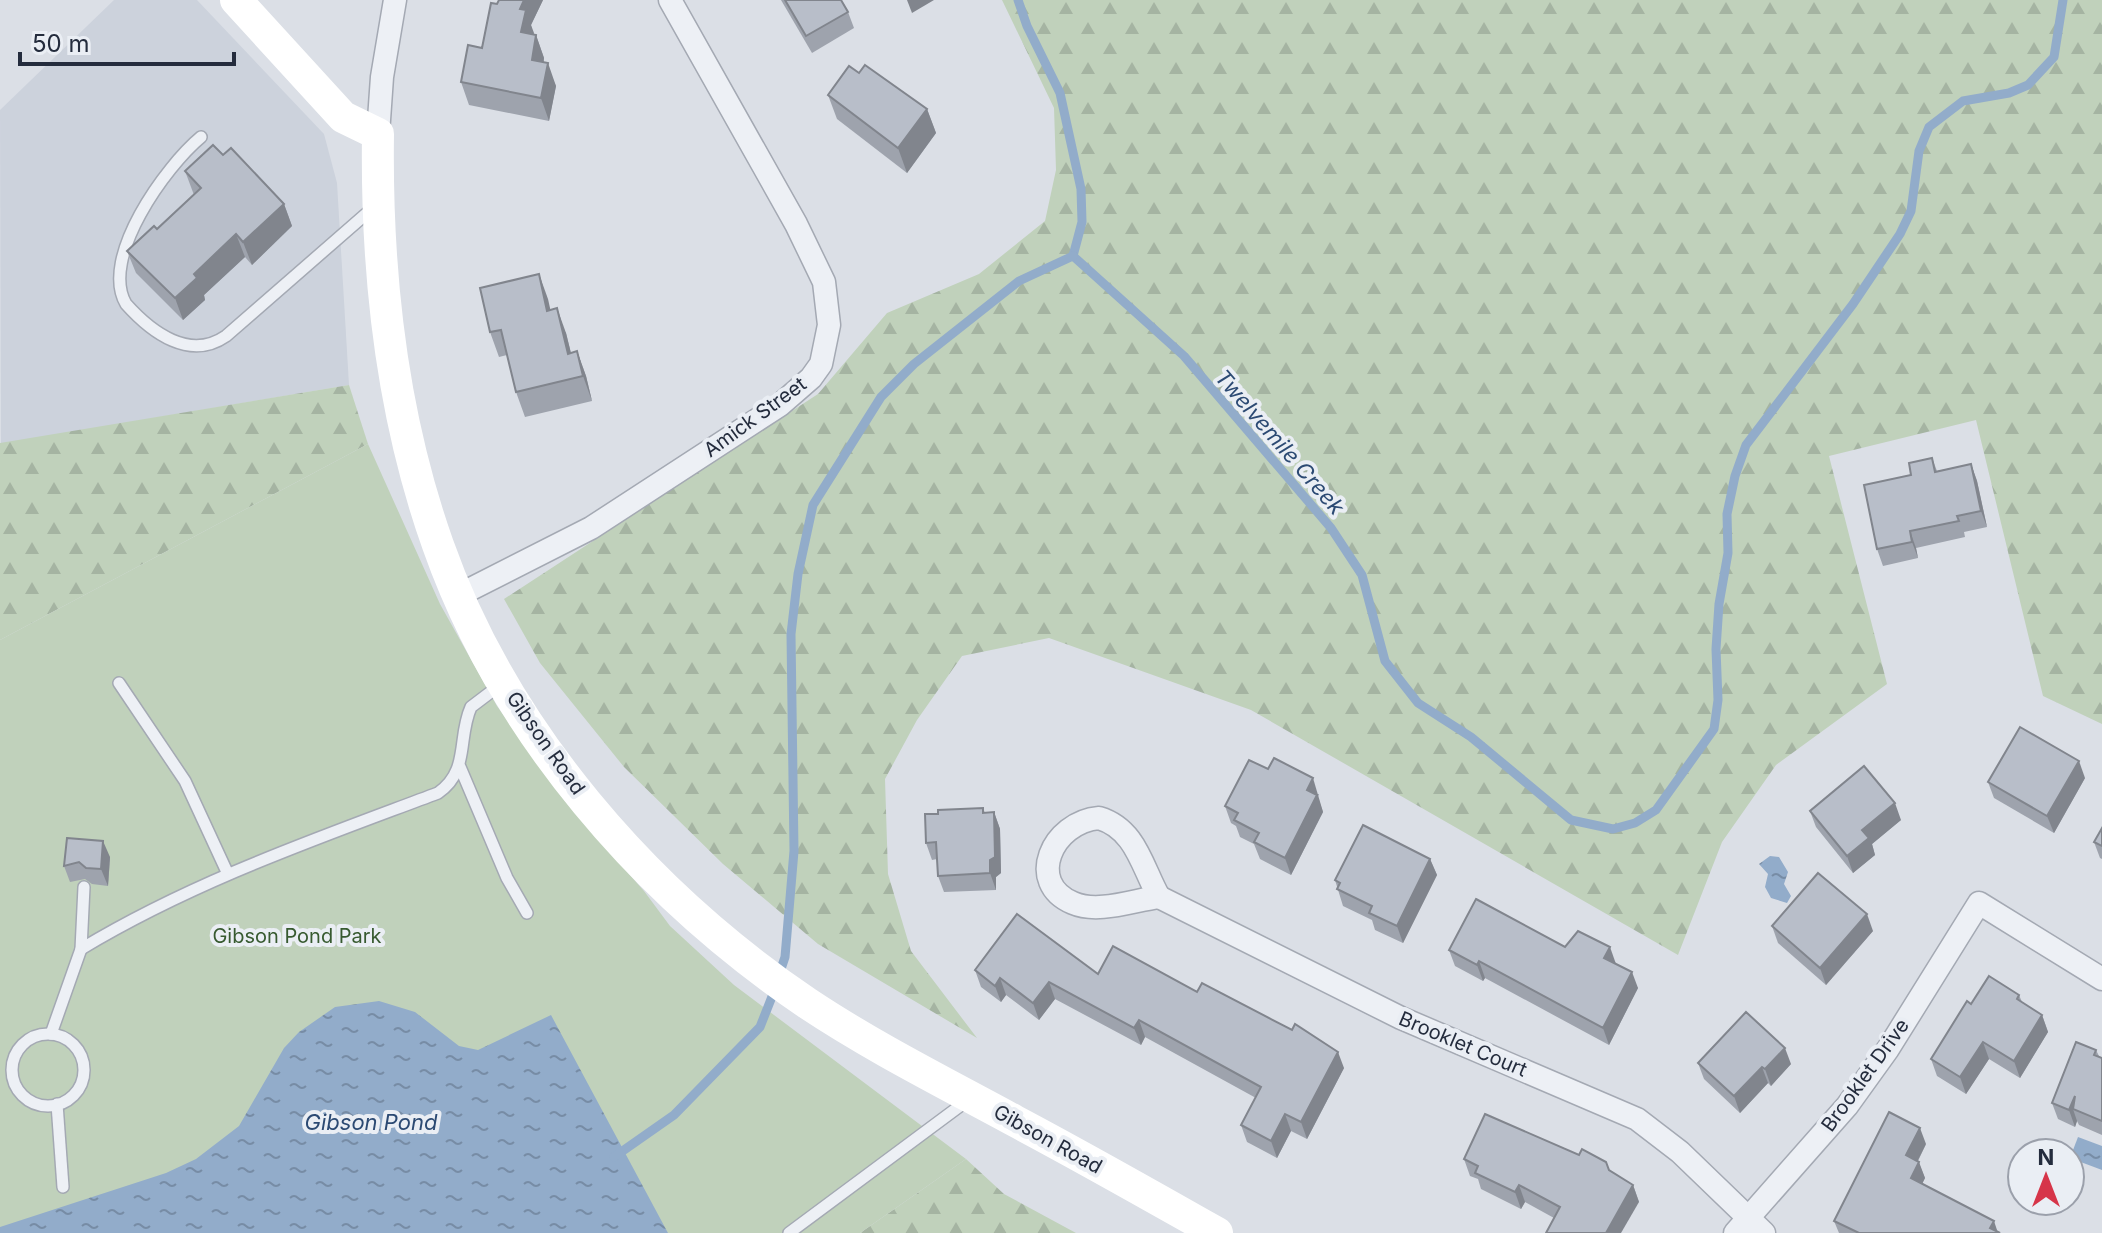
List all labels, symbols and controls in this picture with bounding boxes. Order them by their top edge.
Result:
scale bar [20,16,234,66]
text: 50 m [32,29,90,58]
water label: Twelvemile Creek [1210,364,1351,520]
street label: Amick Street [699,372,811,462]
street label: Gibson Road [502,687,590,799]
park label: Gibson Pond Park [212,924,382,948]
street label: Brooklet Court [1395,1006,1531,1082]
street label: Brooklet Drive [1816,1014,1914,1136]
street label: Gibson Road [990,1099,1106,1179]
water label: Gibson Pond [305,1109,438,1135]
north arrow [2006,1137,2086,1217]
text: N [2038,1144,2054,1170]

